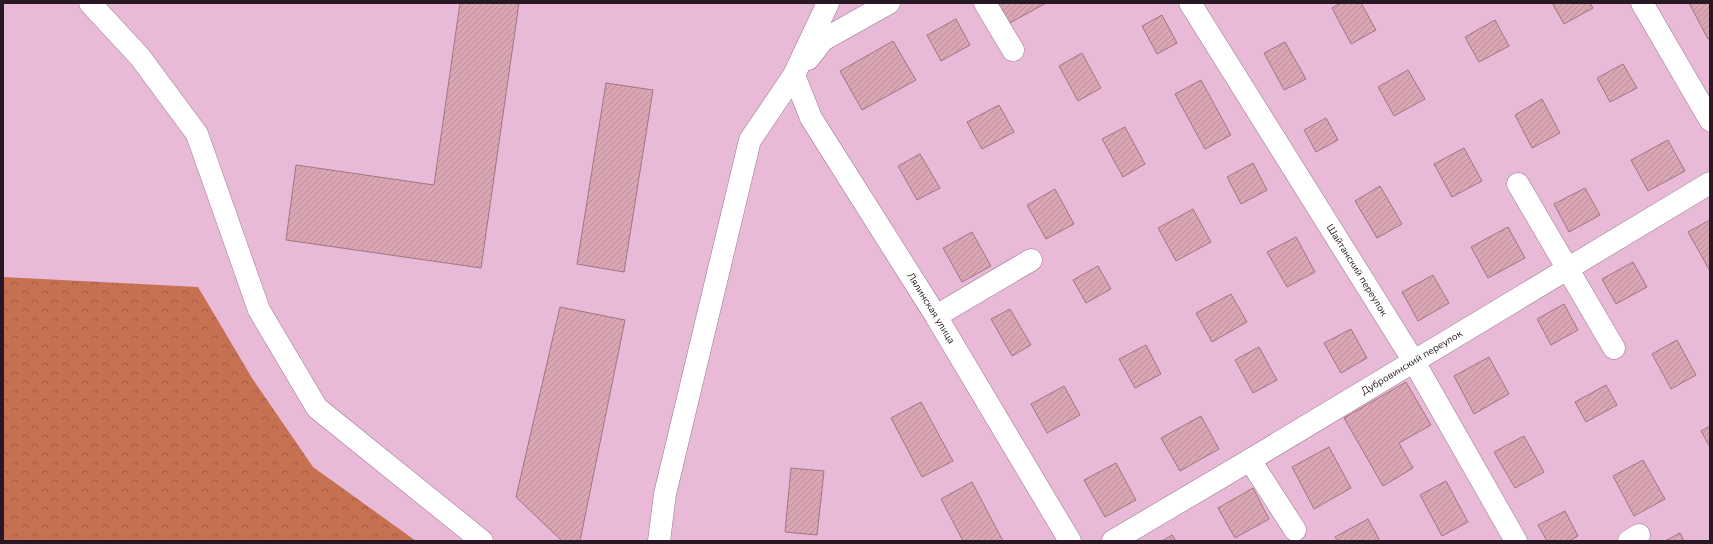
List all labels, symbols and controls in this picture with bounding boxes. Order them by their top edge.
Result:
street label: Шайтанский переулок [1323,222,1391,319]
street label: Лялинская улица [903,270,958,347]
street label: Дубровинский переулок [1359,326,1466,398]

